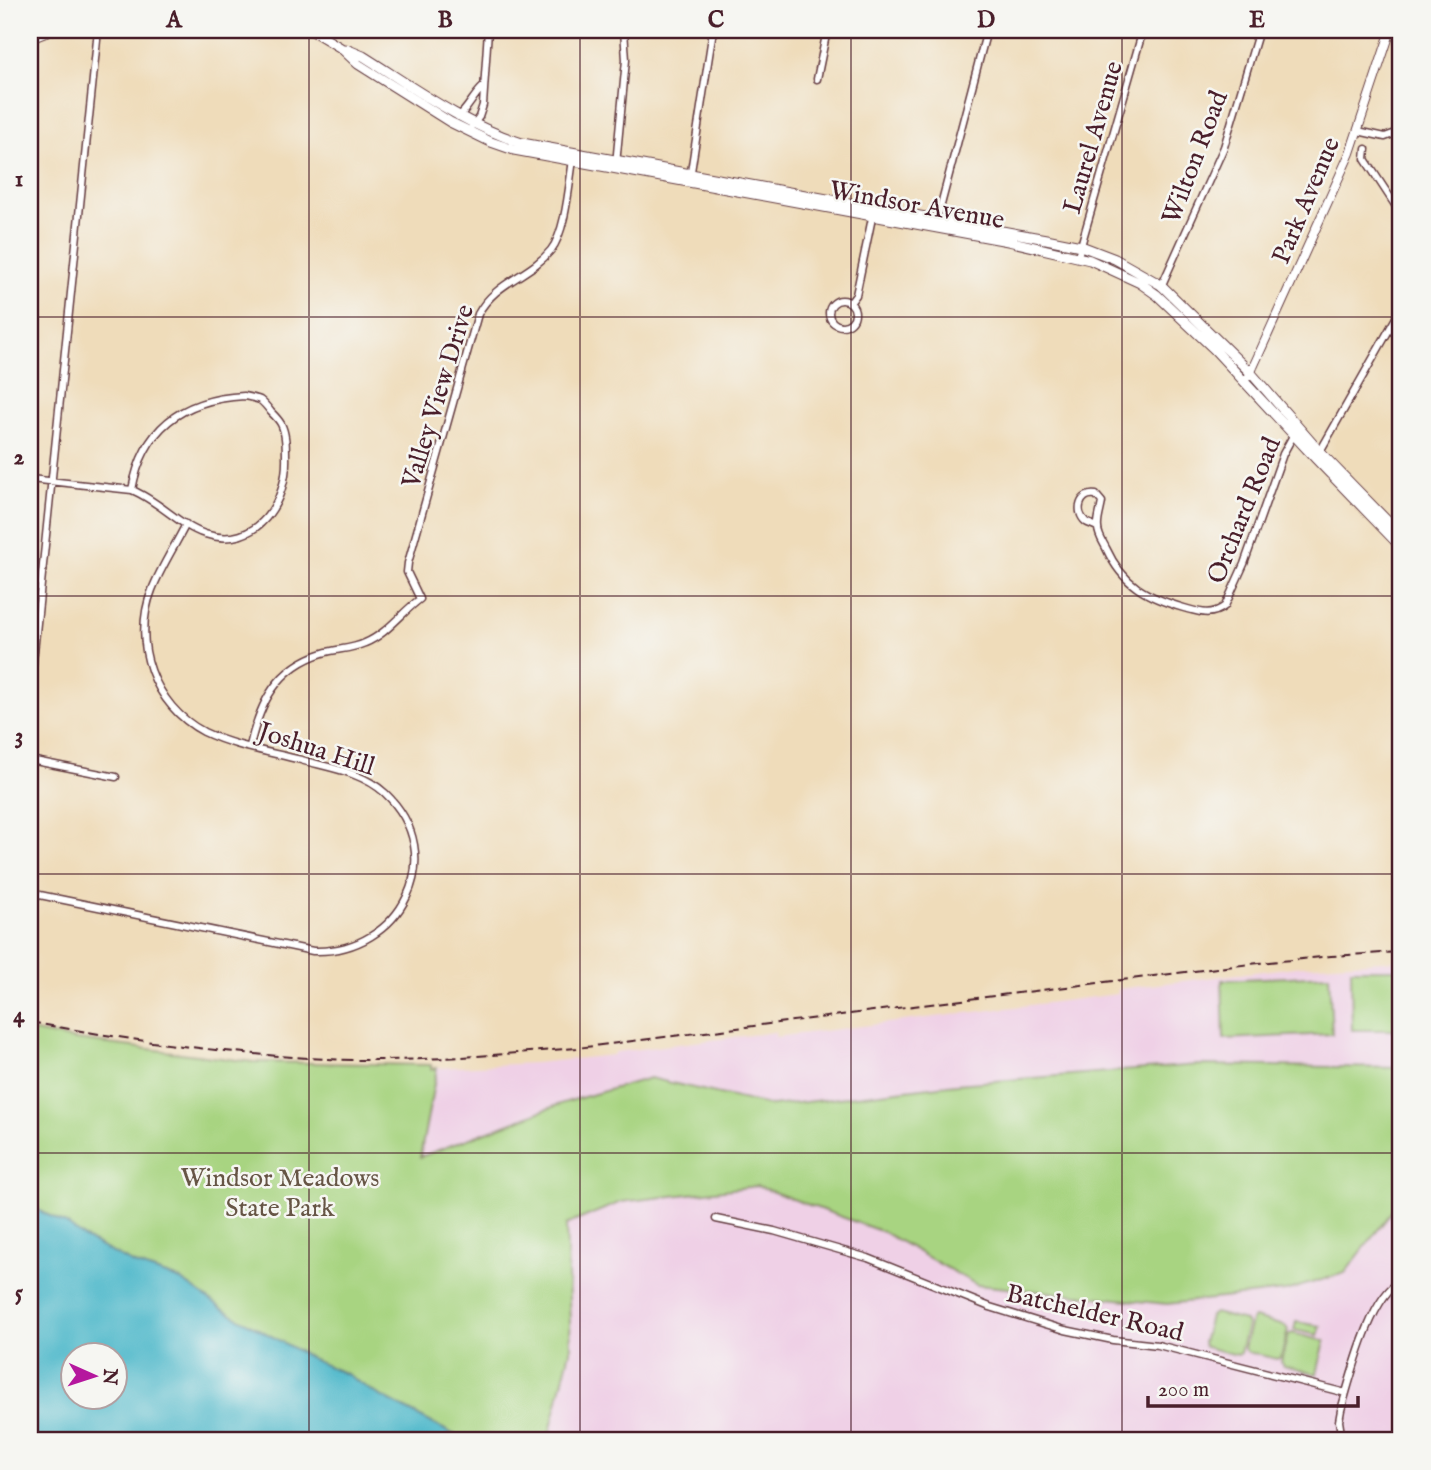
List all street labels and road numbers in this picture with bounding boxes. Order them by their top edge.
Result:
street label: Laurel Avenue [1056,57,1131,217]
street label: Wilton Road [1155,86,1236,229]
street label: Park Avenue [1265,132,1348,269]
street label: Windsor Avenue [827,174,1007,237]
street label: Valley View Drive [395,301,482,493]
street label: Orchard Road [1200,432,1289,589]
street label: Joshua Hill [251,714,380,784]
street label: Batchelder Road [1003,1277,1187,1350]

